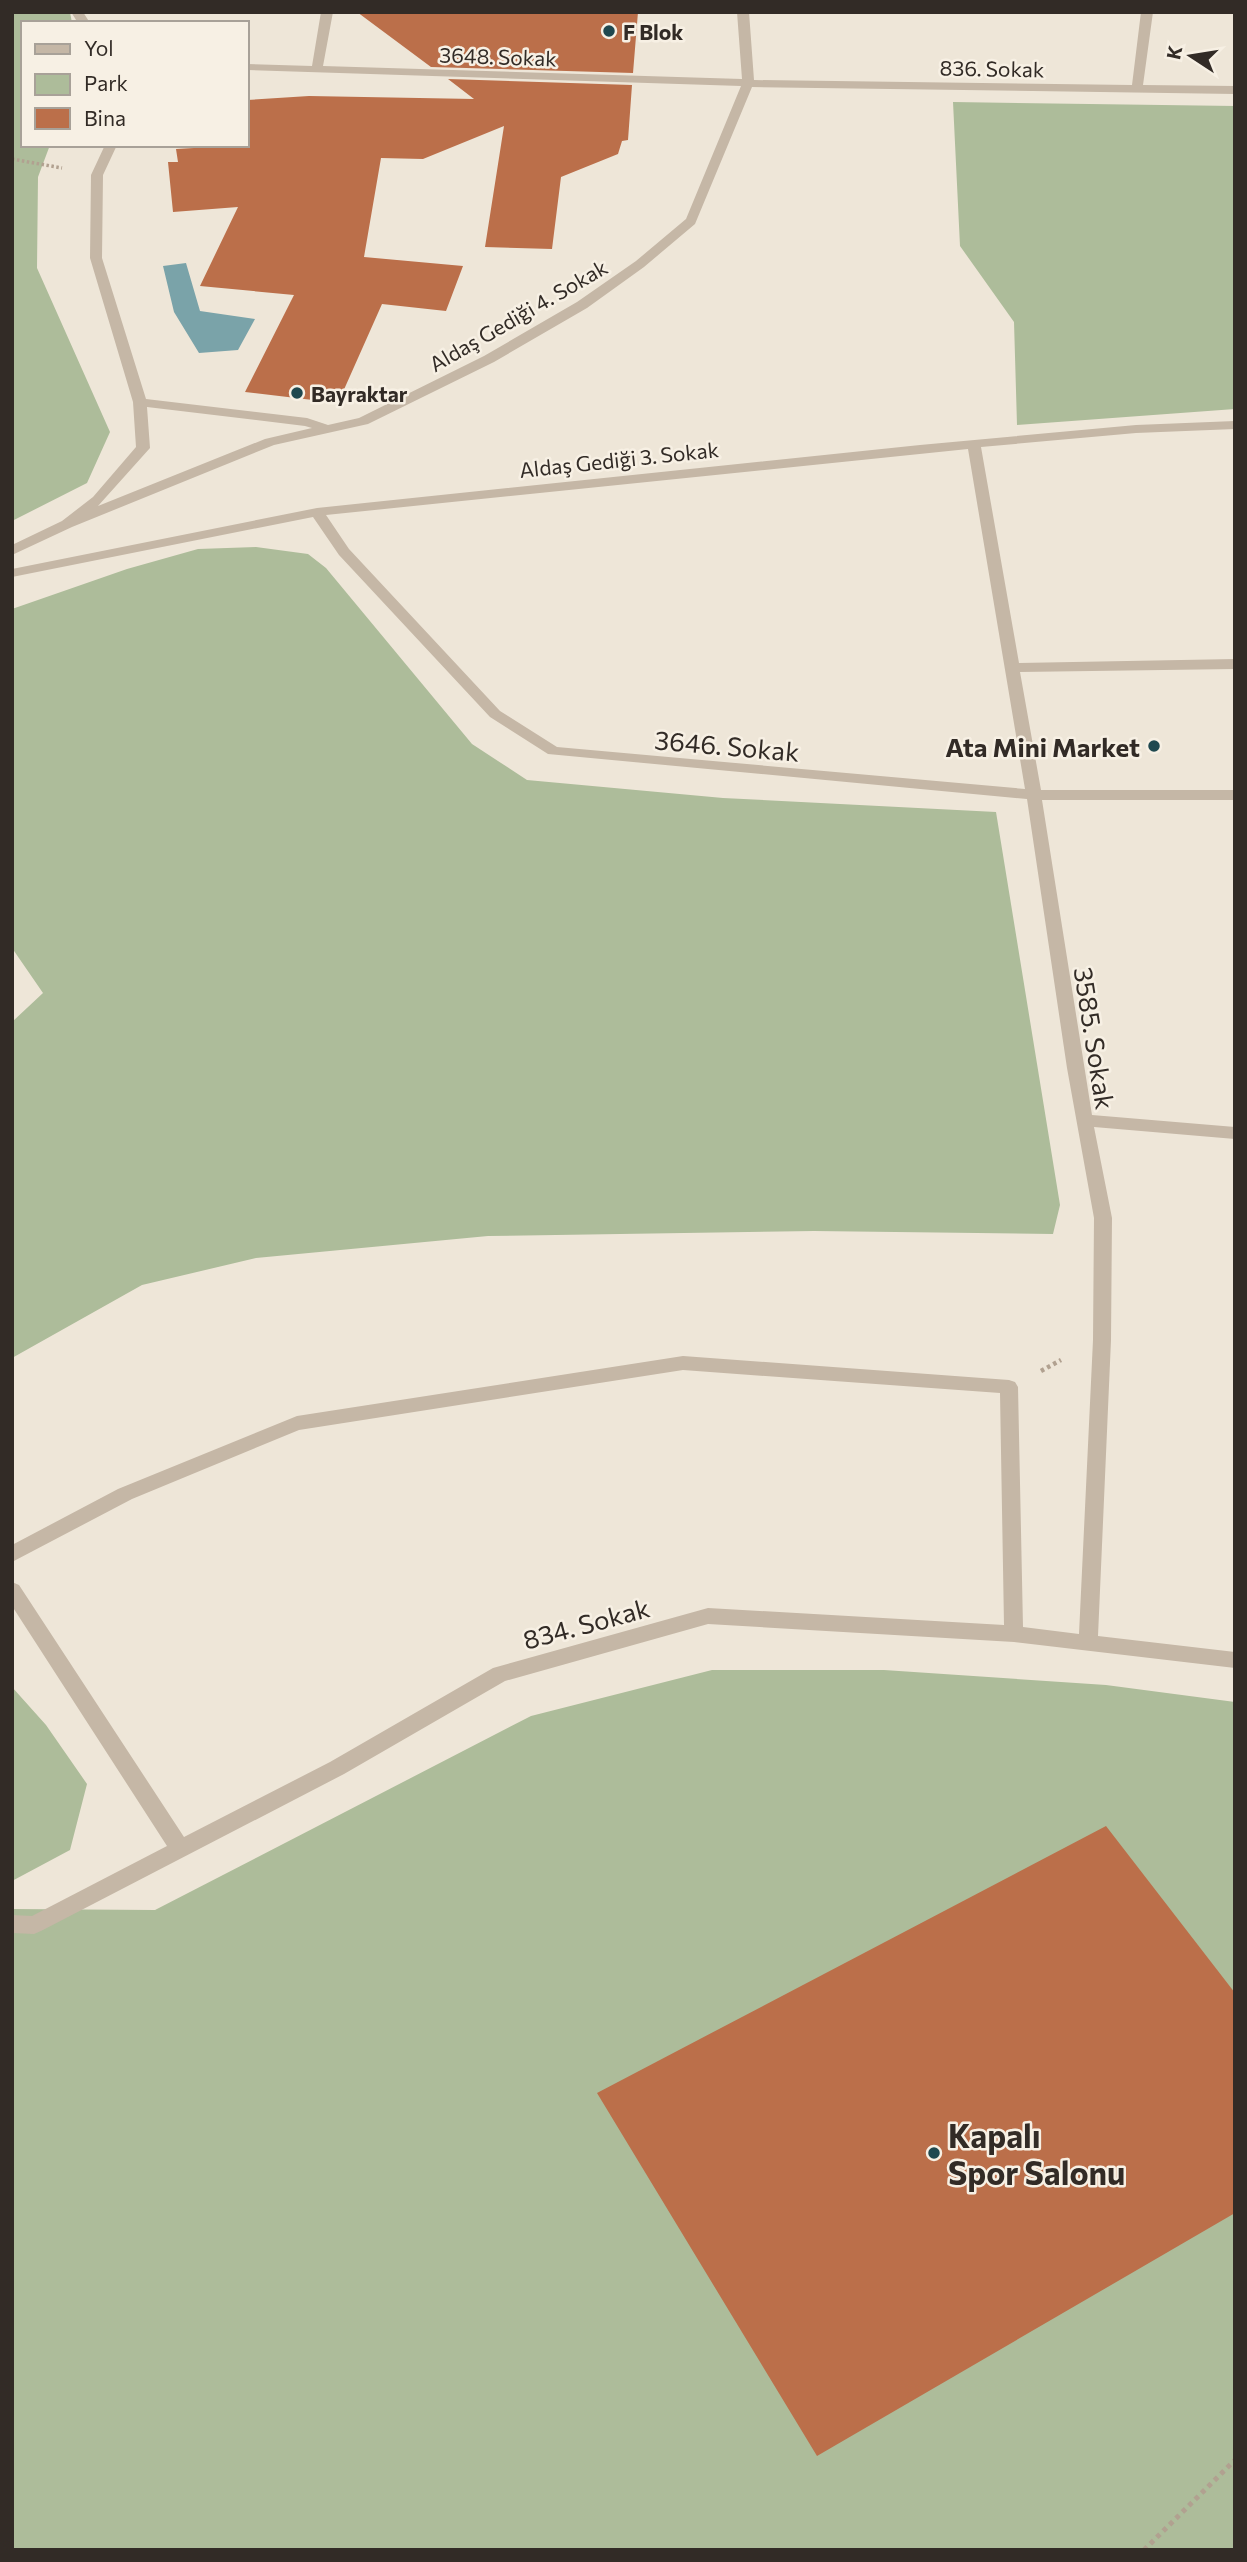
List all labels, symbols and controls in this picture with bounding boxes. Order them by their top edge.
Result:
place label: F Blok [623,19,683,44]
legend [21,21,248,147]
north arrow [1156,21,1226,91]
marker: F Blok [601,23,617,39]
text: Yol [84,35,114,60]
street label: 3648. Sokak [439,41,557,71]
text: K [1161,43,1187,61]
street label: 836. Sokak [939,55,1045,81]
text: Park [84,70,128,95]
text: Bina [84,105,126,130]
street label: Aldaş Gediği 4. Sokak [425,254,611,376]
place label: Bayraktar [311,381,408,406]
marker: Bayraktar [289,385,305,401]
street label: Aldaş Gediği 3. Sokak [518,436,720,482]
street label: 3646. Sokak [653,723,801,767]
place label: Ata Mini Market [945,731,1140,762]
marker: Ata Mini Market [1146,738,1162,754]
street label: 3585. Sokak [1068,965,1122,1111]
street label: 834. Sokak [519,1591,653,1655]
place label: Kapalı Spor Salonu [948,2115,1125,2192]
marker: Kapalı Spor Salonu [926,2145,942,2161]

